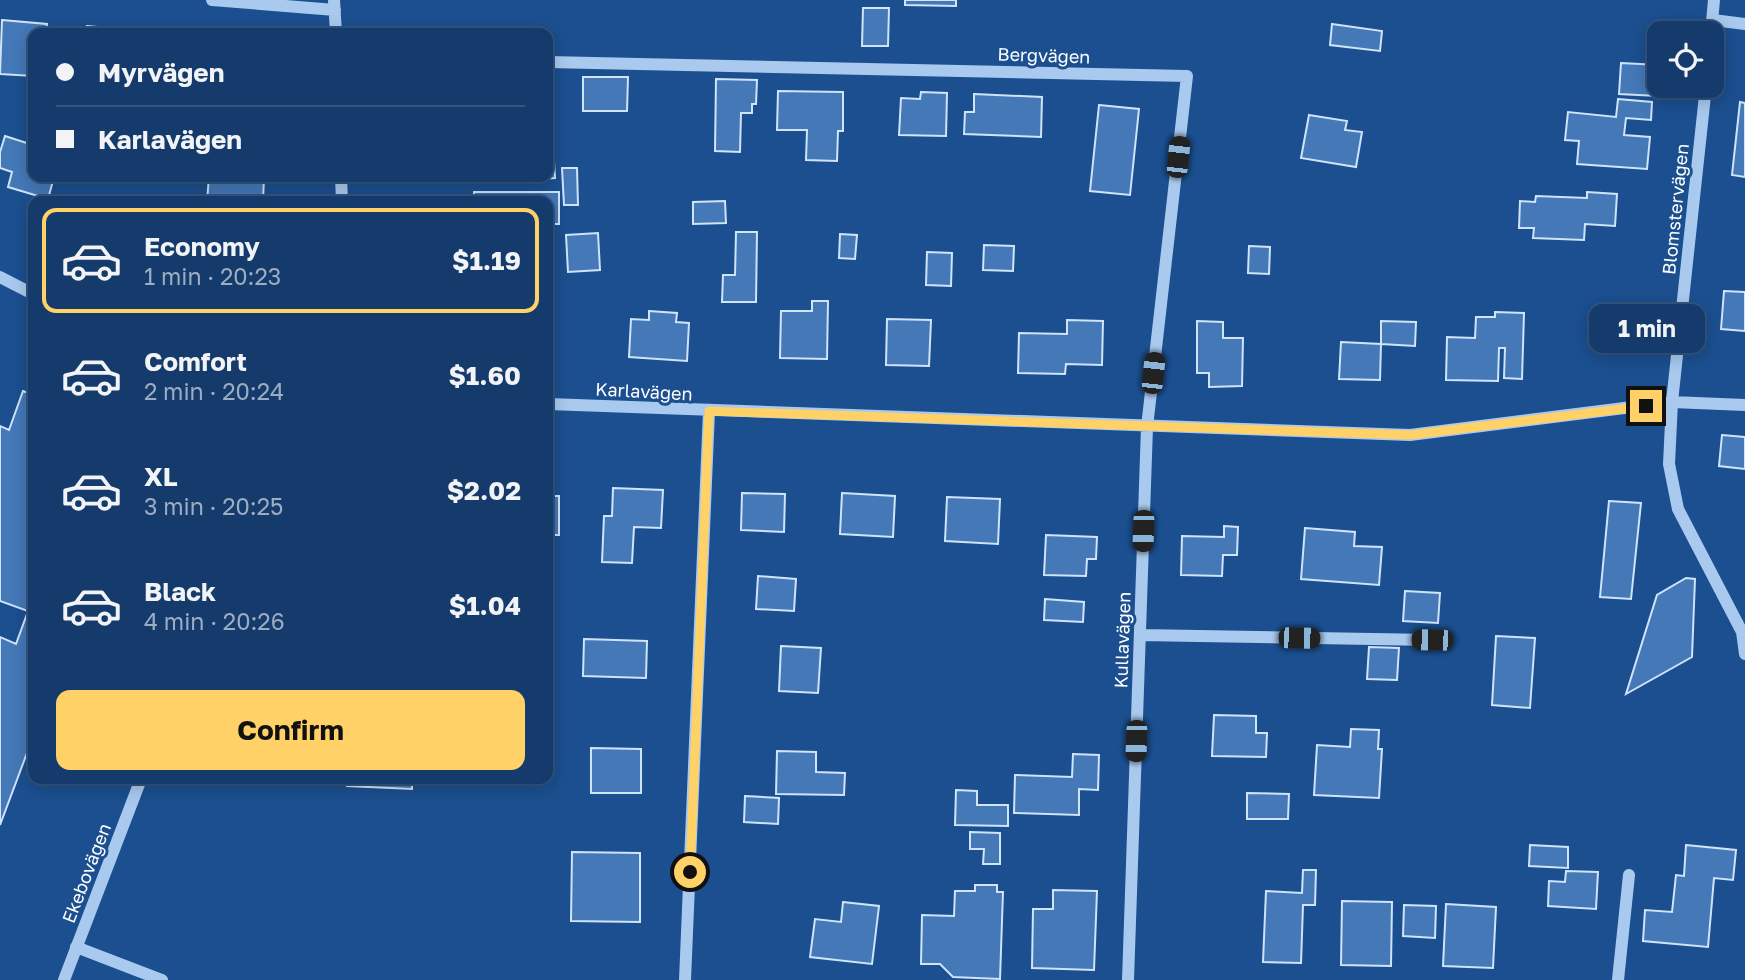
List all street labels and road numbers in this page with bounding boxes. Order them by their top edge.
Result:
street label: Bergvägen [997,42,1091,68]
street label: Blomstervägen [1657,142,1693,276]
street label: Karlavägen [595,377,693,405]
street label: Kullavägen [1109,591,1135,689]
street label: Ekebovägen [57,820,115,926]

